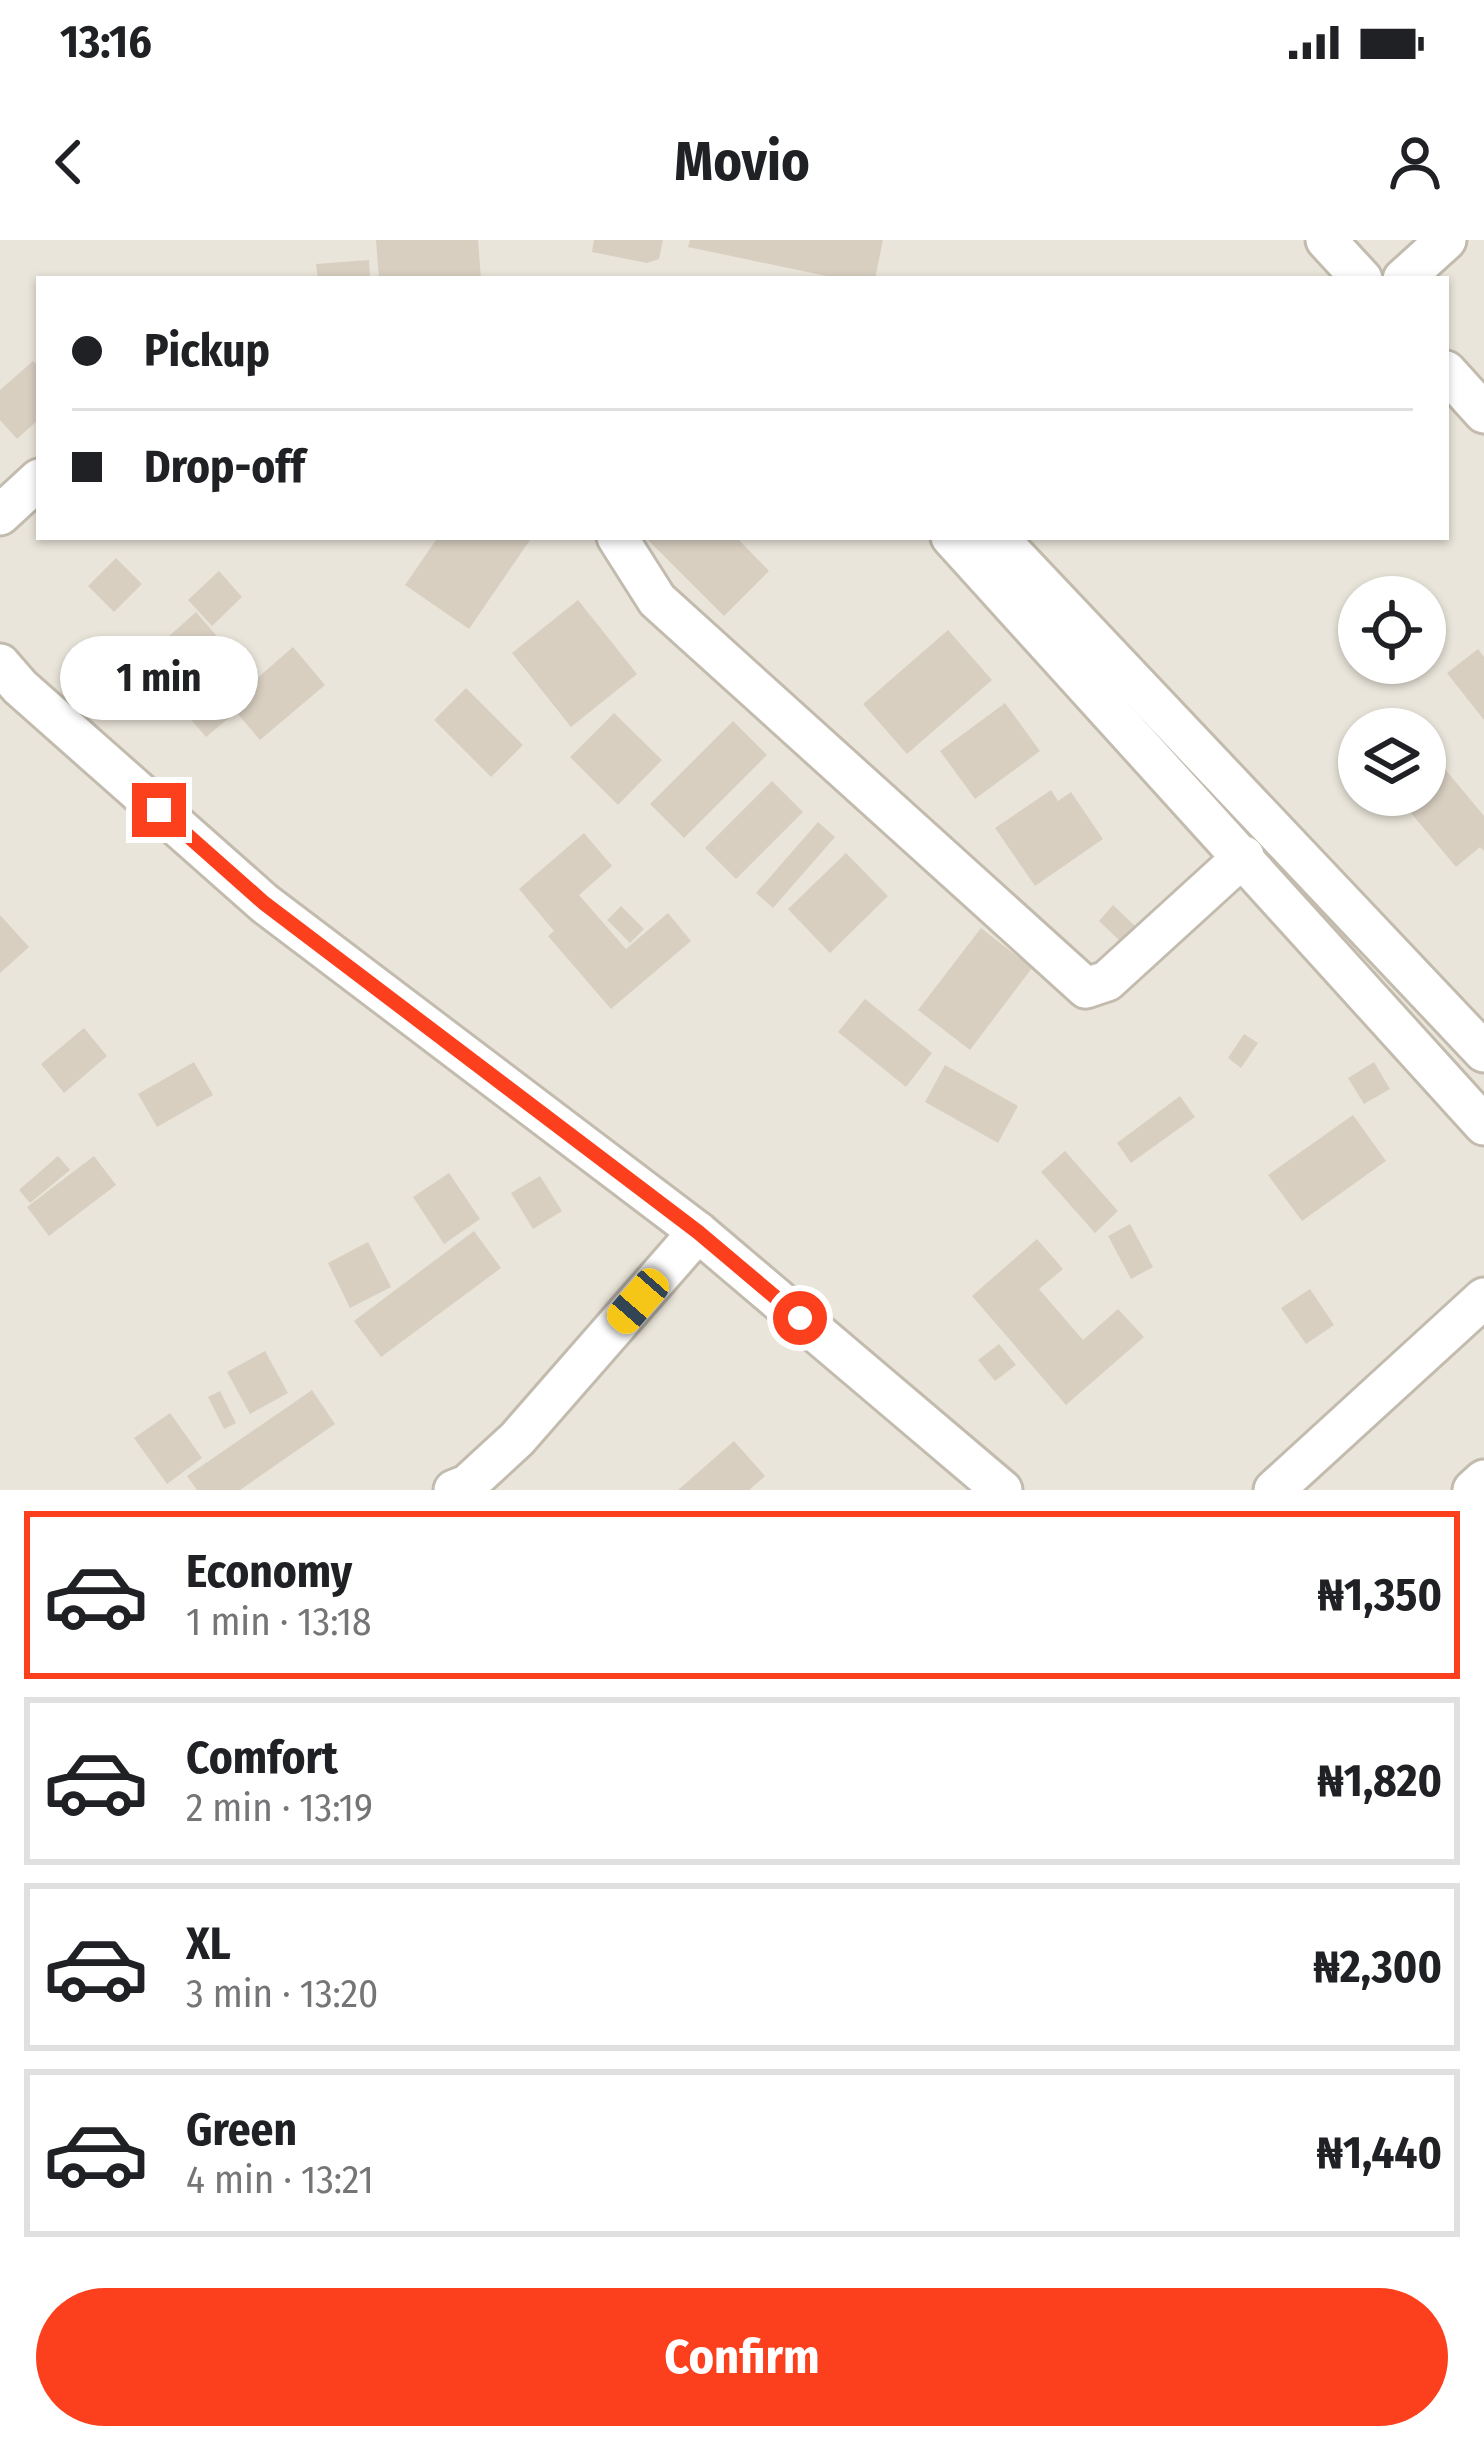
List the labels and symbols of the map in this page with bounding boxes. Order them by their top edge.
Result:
callout: 1 min [60,636,258,720]
route end [132,783,186,837]
car [601,1262,675,1340]
route start [773,1291,827,1345]

